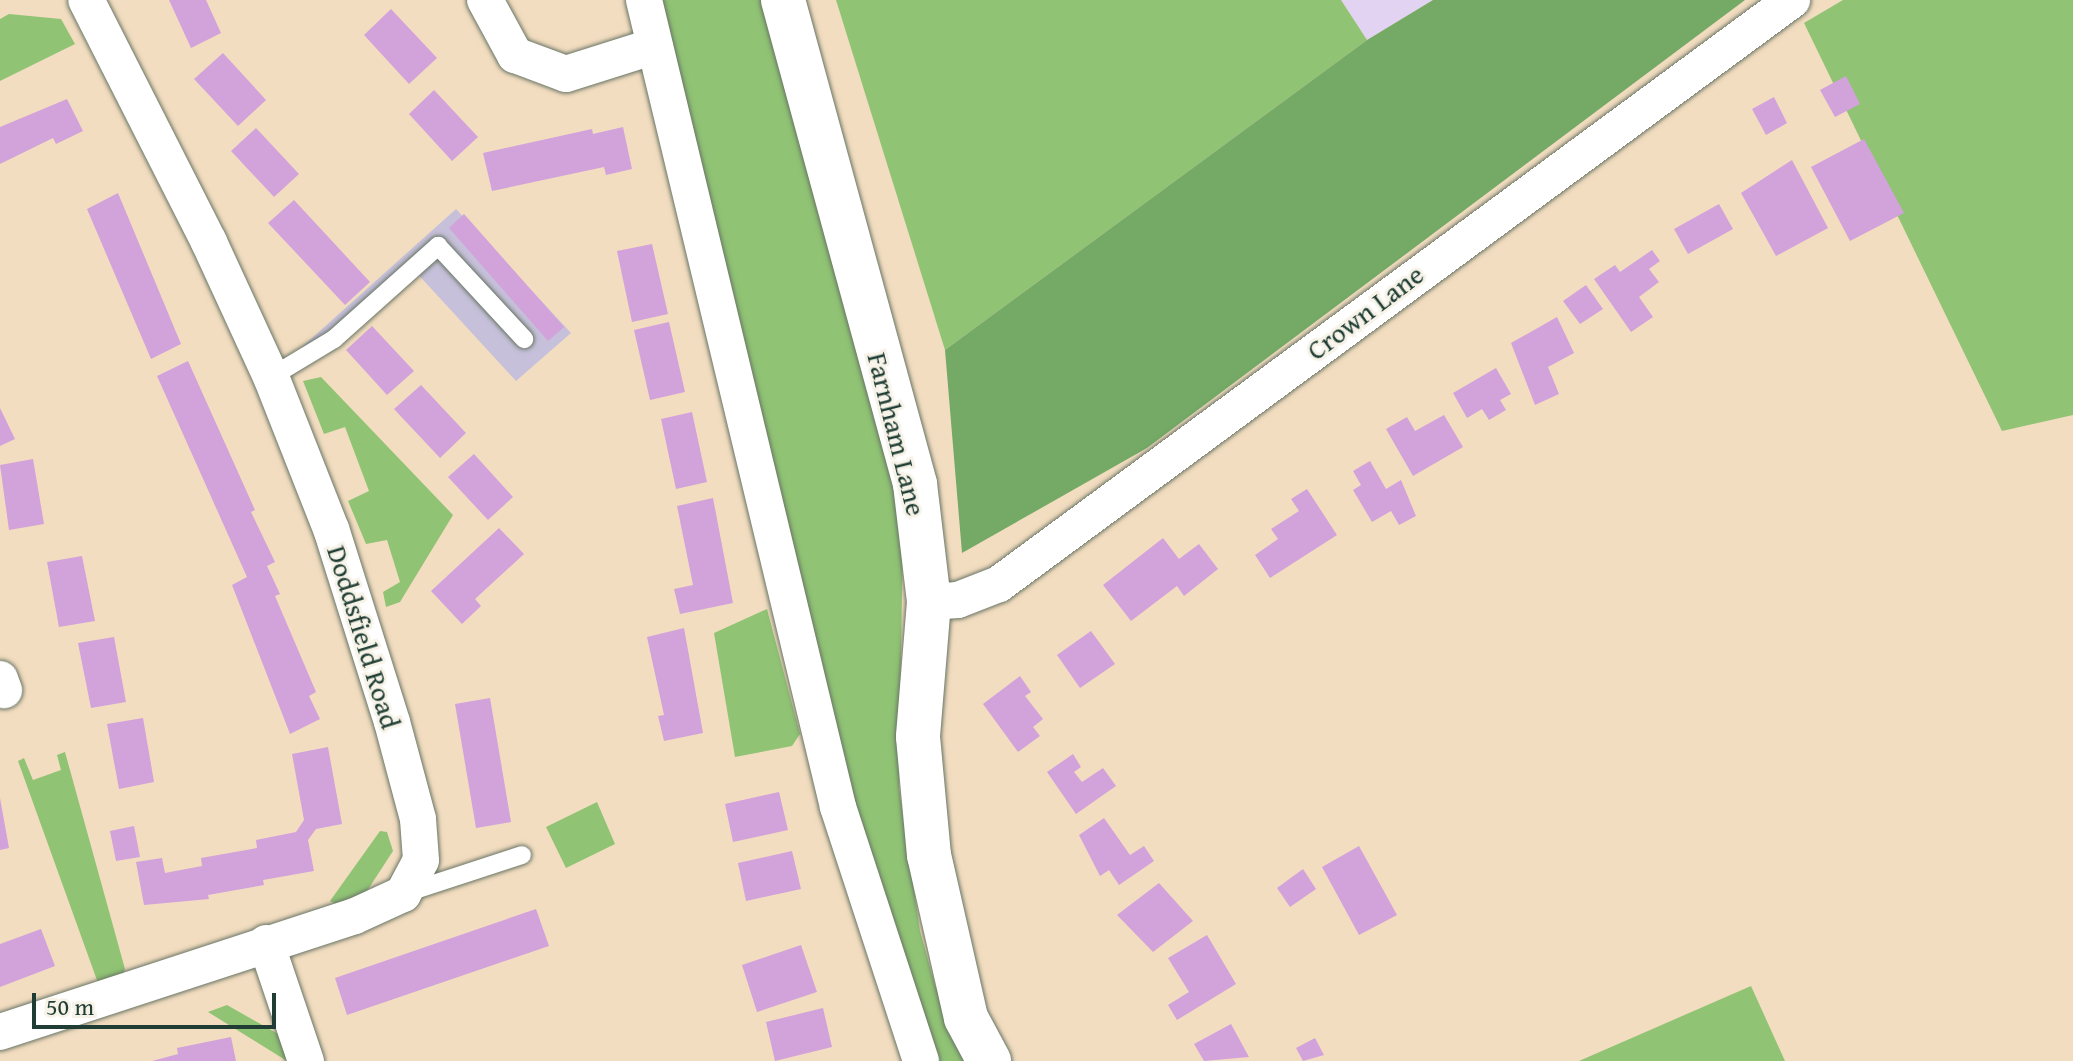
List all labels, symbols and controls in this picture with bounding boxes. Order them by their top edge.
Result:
street label: Crown Lane [1300,257,1430,367]
street label: Farnham Lane [861,349,933,519]
street label: Doddsfield Road [320,541,408,733]
scale bar [36,977,280,1027]
text: 50 m [46,989,94,1024]

